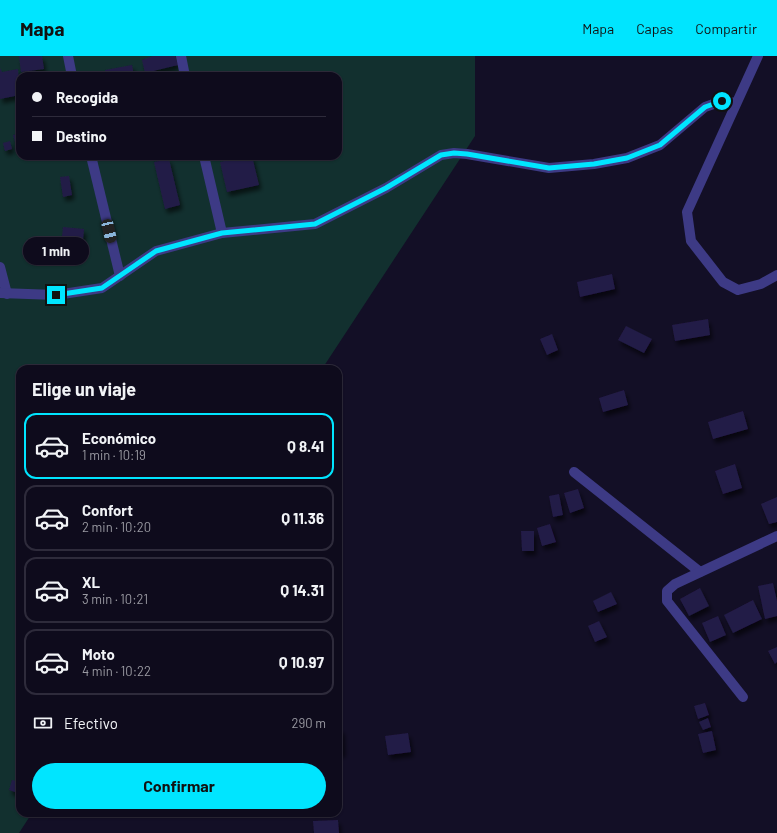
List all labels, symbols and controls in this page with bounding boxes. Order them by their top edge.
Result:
text: Mapa [20,17,64,40]
text: Mapa [582,20,614,37]
text: Capas [636,20,673,37]
text: Compartir [695,20,757,37]
text: Recogida [56,88,118,106]
route start [713,92,731,110]
text: Destino [56,127,107,145]
car [100,218,118,244]
callout: 1 min [23,237,89,265]
text: 1 min [42,243,70,259]
route end [47,286,65,304]
text: Elige un viaje [32,378,136,400]
icon: car [34,428,70,464]
text: Económico [82,429,156,447]
text: Q 8.41 [287,437,324,455]
text: 1 min · 10:19 [82,447,146,463]
icon: car [34,500,70,536]
text: Confort [82,501,133,519]
text: Q 11.36 [281,509,324,527]
text: 2 min · 10:20 [82,519,151,535]
icon: car [34,572,70,608]
text: XL [82,573,100,591]
text: Q 14.31 [280,581,324,599]
text: 3 min · 10:21 [82,591,148,607]
icon: car [34,644,70,680]
text: Moto [82,645,115,663]
text: Q 10.97 [279,653,324,671]
text: 4 min · 10:22 [82,663,151,679]
icon: cash [32,712,54,734]
text: Efectivo [64,714,118,732]
text: 290 m [292,715,326,731]
button: Confirmar [32,763,326,809]

